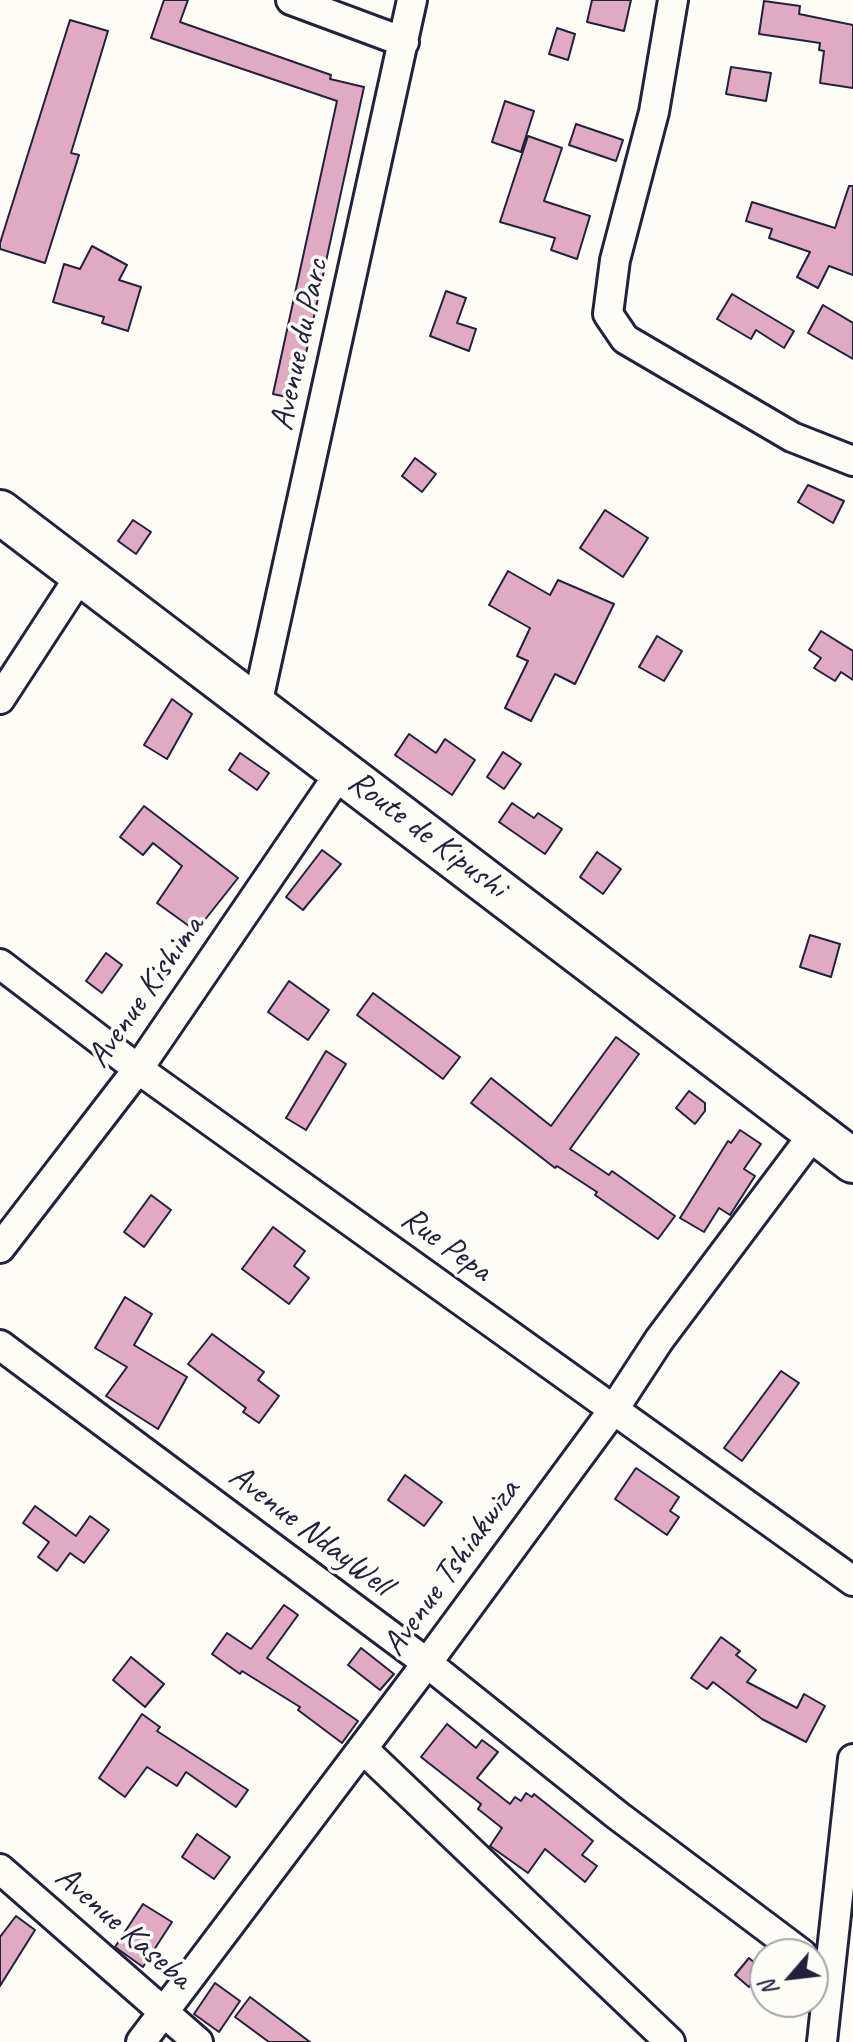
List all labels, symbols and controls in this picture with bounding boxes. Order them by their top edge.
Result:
street label: Avenue du Parc [262,256,338,434]
street label: Route de Kipushi [340,762,514,908]
street label: Avenue Kishima [79,908,213,1076]
street label: Rue Pepa [393,1199,499,1291]
street label: Avenue NdayWell [220,1456,400,1606]
street label: Avenue Tshiakwiza [374,1472,530,1664]
street label: Avenue Kaseba [46,1857,200,1999]
north arrow [749,1938,829,2018]
text: N [754,1976,785,2001]

